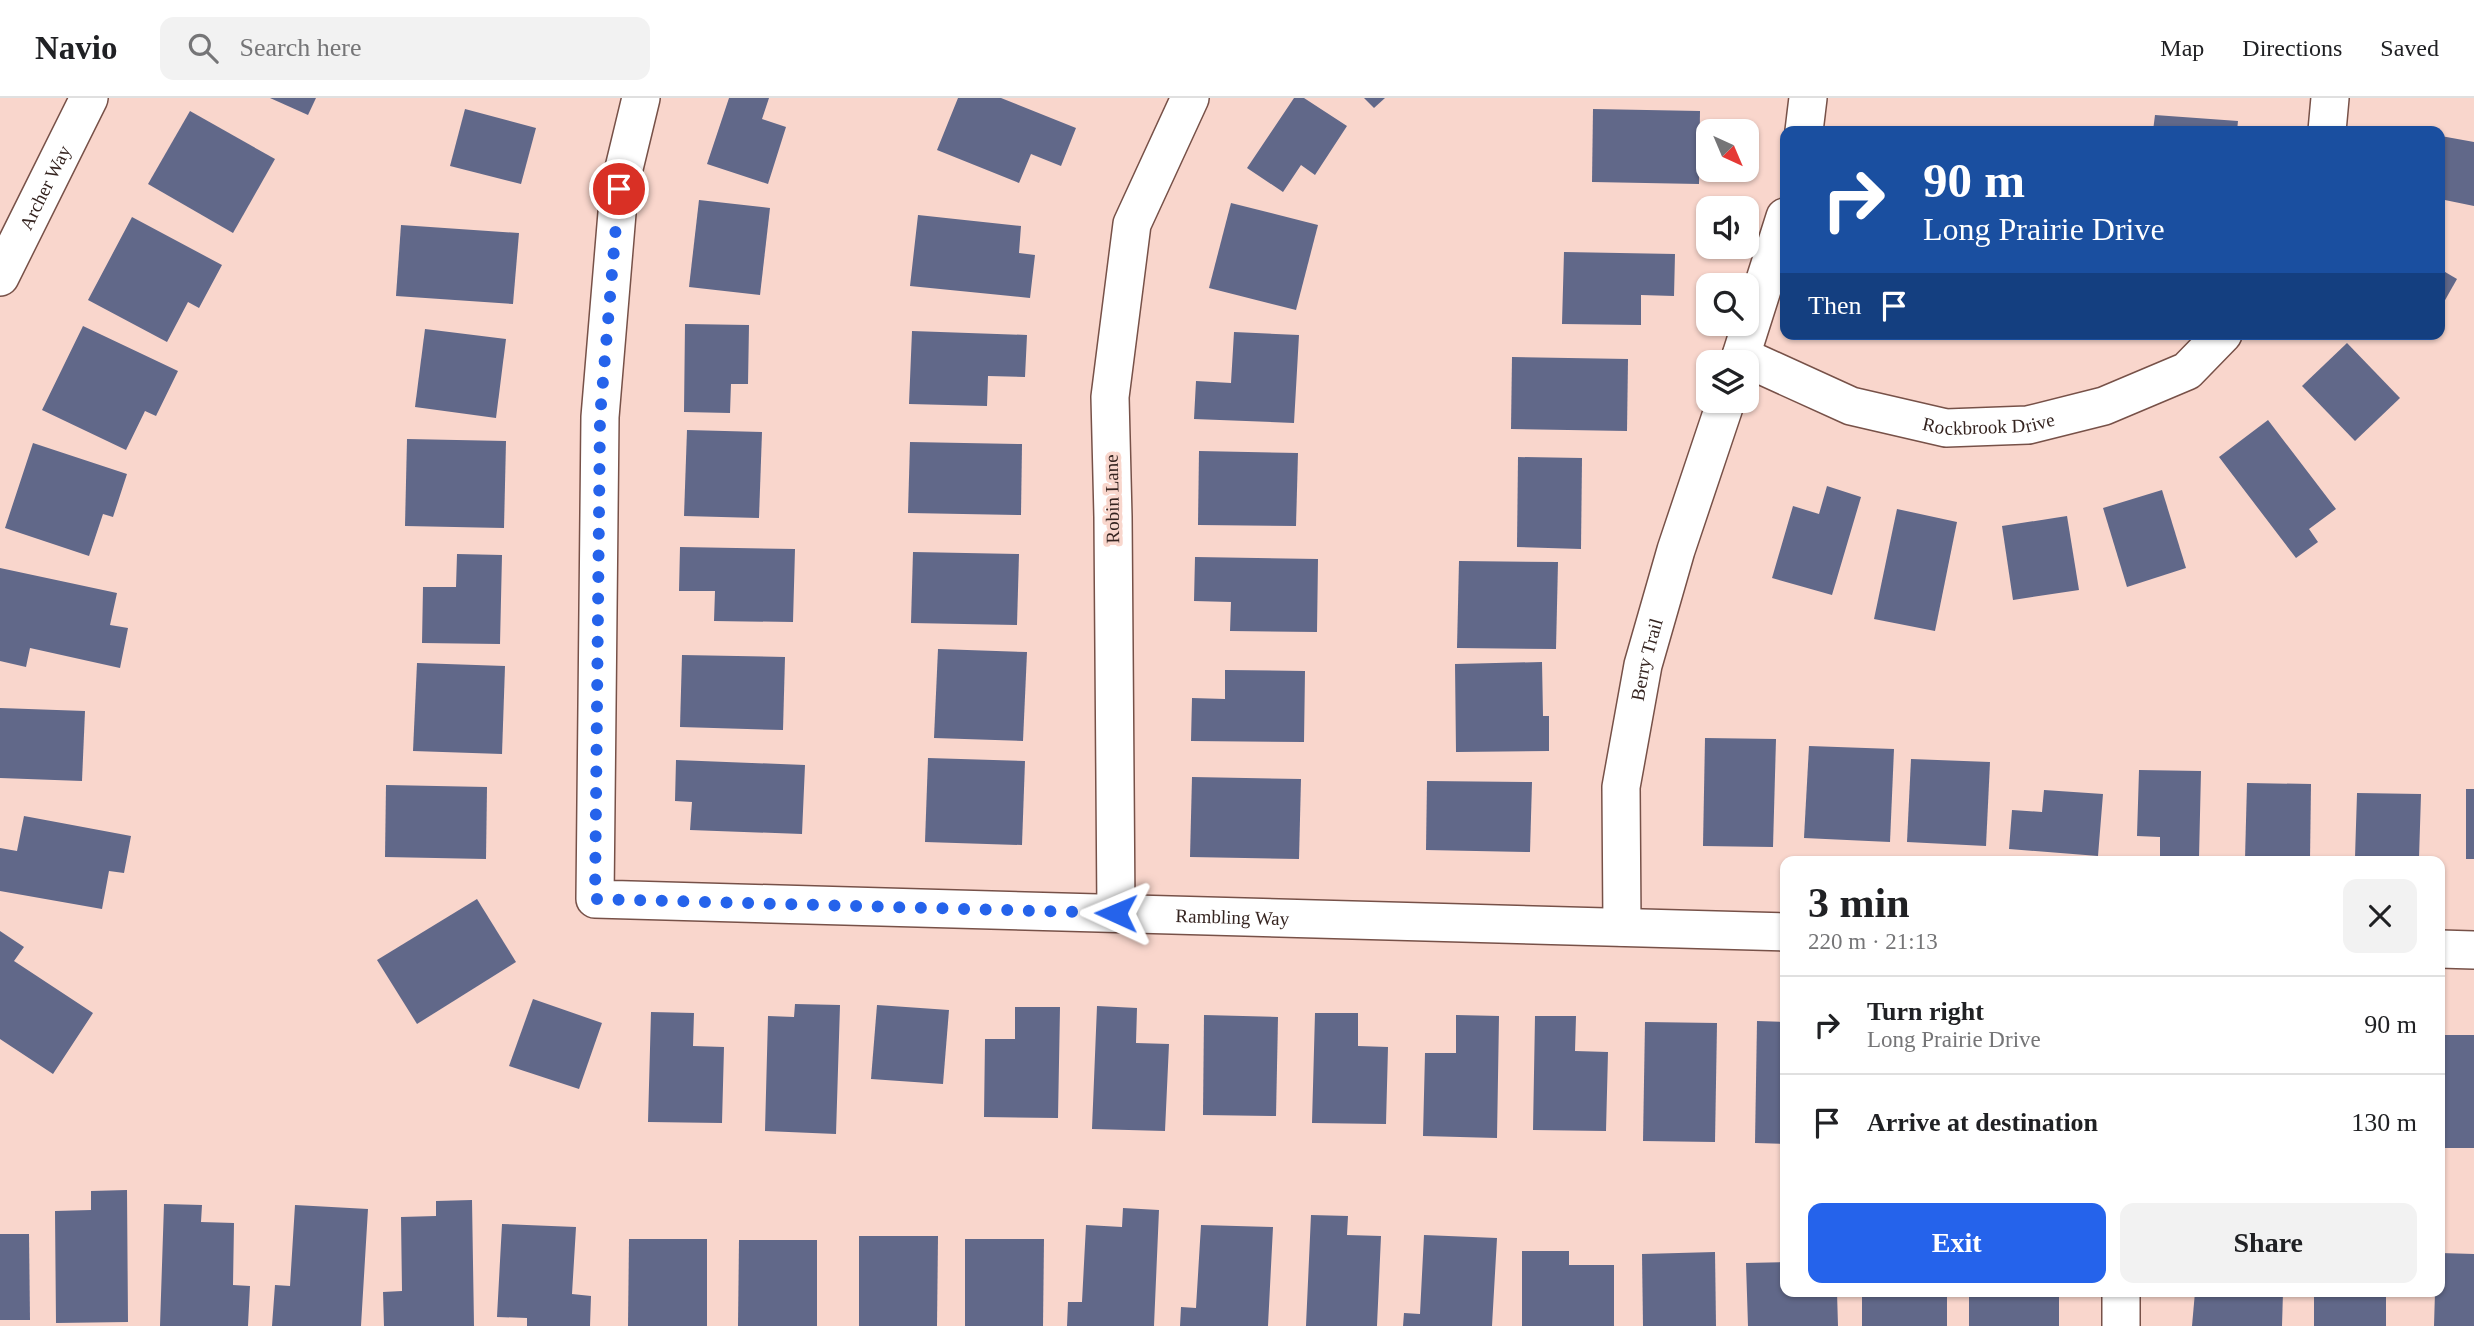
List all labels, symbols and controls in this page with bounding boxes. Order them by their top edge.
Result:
search box [160,17,650,80]
icon: search [184,29,222,67]
text: Navio [35,30,118,66]
text: Search here [240,33,361,62]
text: Map [2160,35,2204,61]
text: Directions [2242,35,2342,61]
text: Saved [2380,35,2439,61]
north arrow [1696,119,1759,182]
map controls [1696,119,1759,413]
street label: Archer Way [15,141,75,233]
text: 90 m [1923,153,2025,208]
icon: right [1808,154,1899,245]
pin [589,159,649,219]
icon: arrive [600,170,638,208]
button: sound [1696,196,1759,259]
text: Long Prairie Drive [1923,211,2165,247]
button: search [1696,273,1759,336]
icon: arrive [1875,287,1913,325]
text: Then [1808,291,1861,320]
button: layers [1696,350,1759,413]
street label: Rockbrook Drive [1921,408,2057,439]
street label: Robin Lane [1101,454,1123,544]
street label: Berry Trail [1626,616,1666,702]
position arrow [1079,876,1153,950]
button: close [2343,879,2417,953]
text: 3 min [1808,880,1910,926]
street label: Rambling Way [1175,905,1290,929]
text: 220 m · 21:13 [1808,929,1938,954]
text: Turn right [1867,997,1984,1026]
icon: right [1808,1006,1846,1044]
text: 90 m [2364,1010,2417,1039]
text: Long Prairie Drive [1867,1027,2041,1052]
icon: arrive [1808,1104,1846,1142]
text: Arrive at destination [1867,1108,2098,1137]
text: 130 m [2351,1108,2417,1137]
button: Exit [1808,1203,2106,1283]
button: Share [2120,1203,2417,1283]

